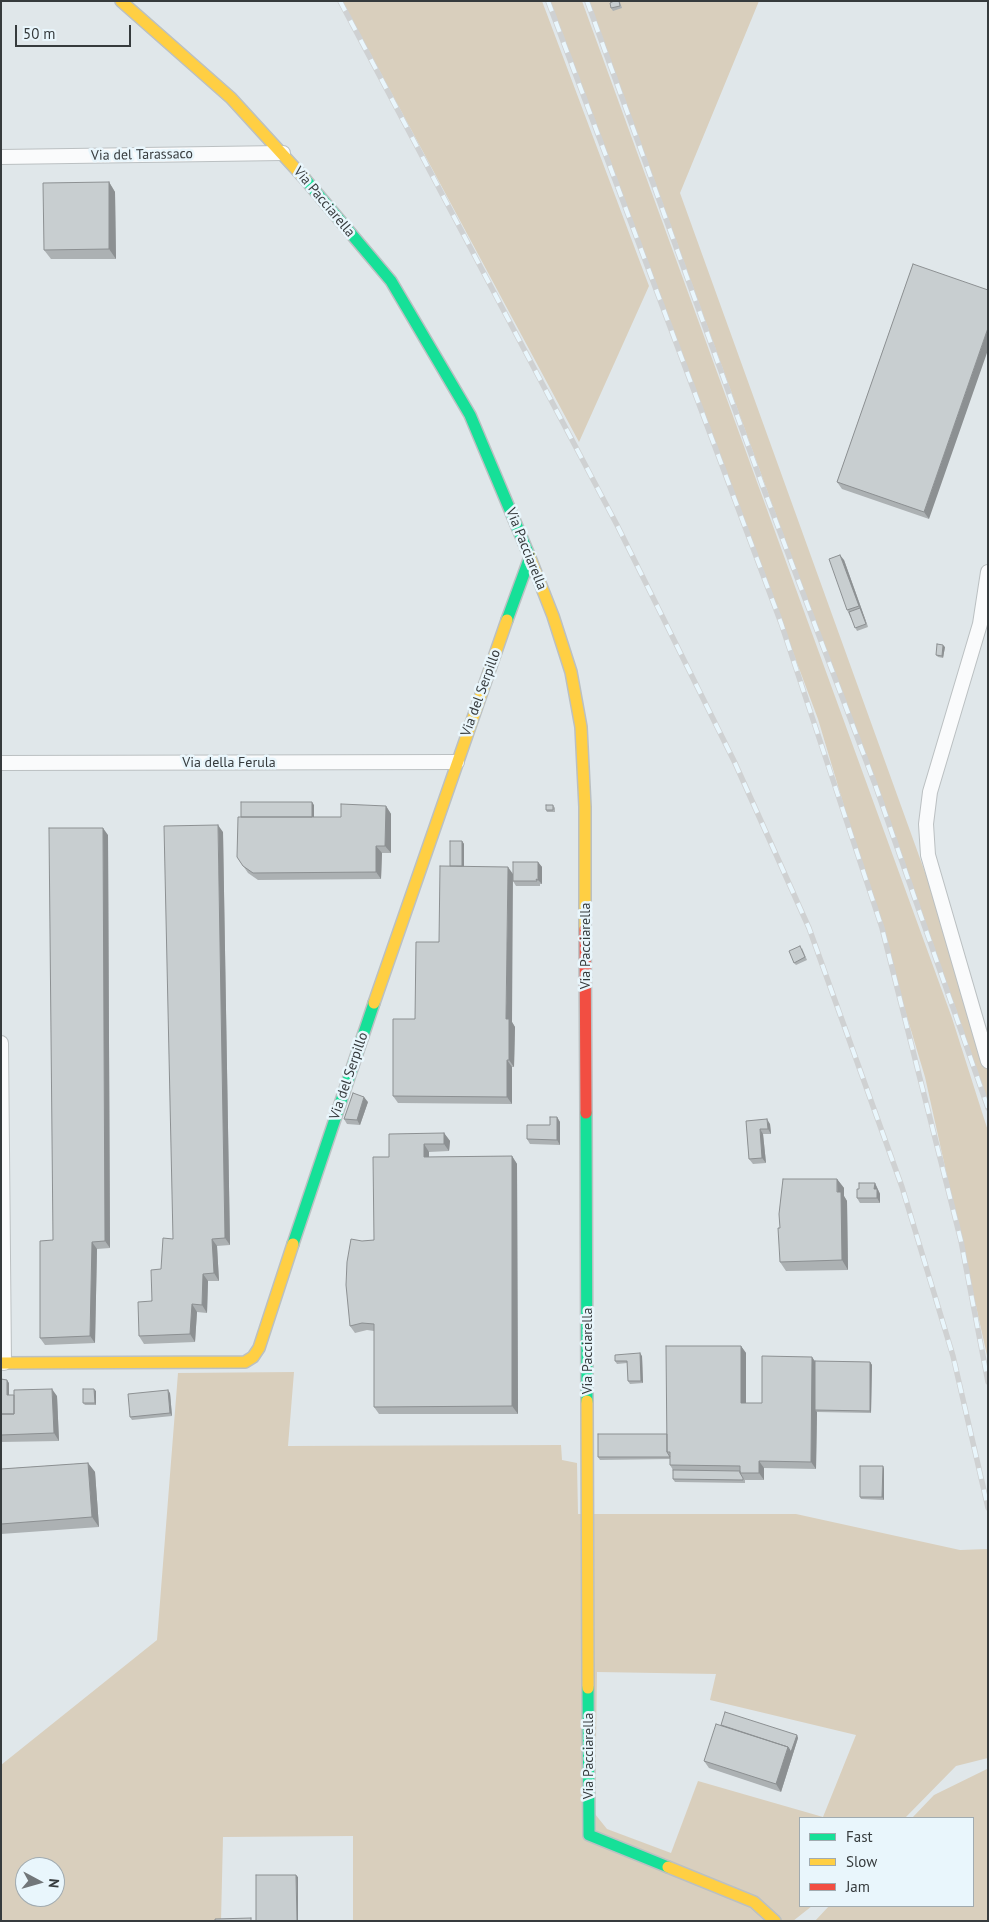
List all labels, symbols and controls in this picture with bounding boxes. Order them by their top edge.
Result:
scale bar [18,15,134,47]
text: 50 m [23,24,56,43]
street label: Via del Tarassaco [91,146,193,164]
street label: Via Pacciarella [290,163,358,241]
street label: Via Pacciarella [502,506,550,592]
street label: Via del Serpillo [458,647,504,739]
street label: Via della Ferula [182,755,276,771]
street label: Via Pacciarella [578,903,594,989]
street label: Via del Serpillo [326,1030,372,1122]
street label: Via Pacciarella [580,1308,596,1394]
street label: Via Pacciarella [581,1713,597,1799]
legend [799,1817,974,1907]
text: Fast [846,1827,873,1846]
text: Slow [846,1852,877,1871]
north arrow [15,1857,65,1907]
text: Jam [846,1877,870,1896]
text: N [44,1878,63,1889]

